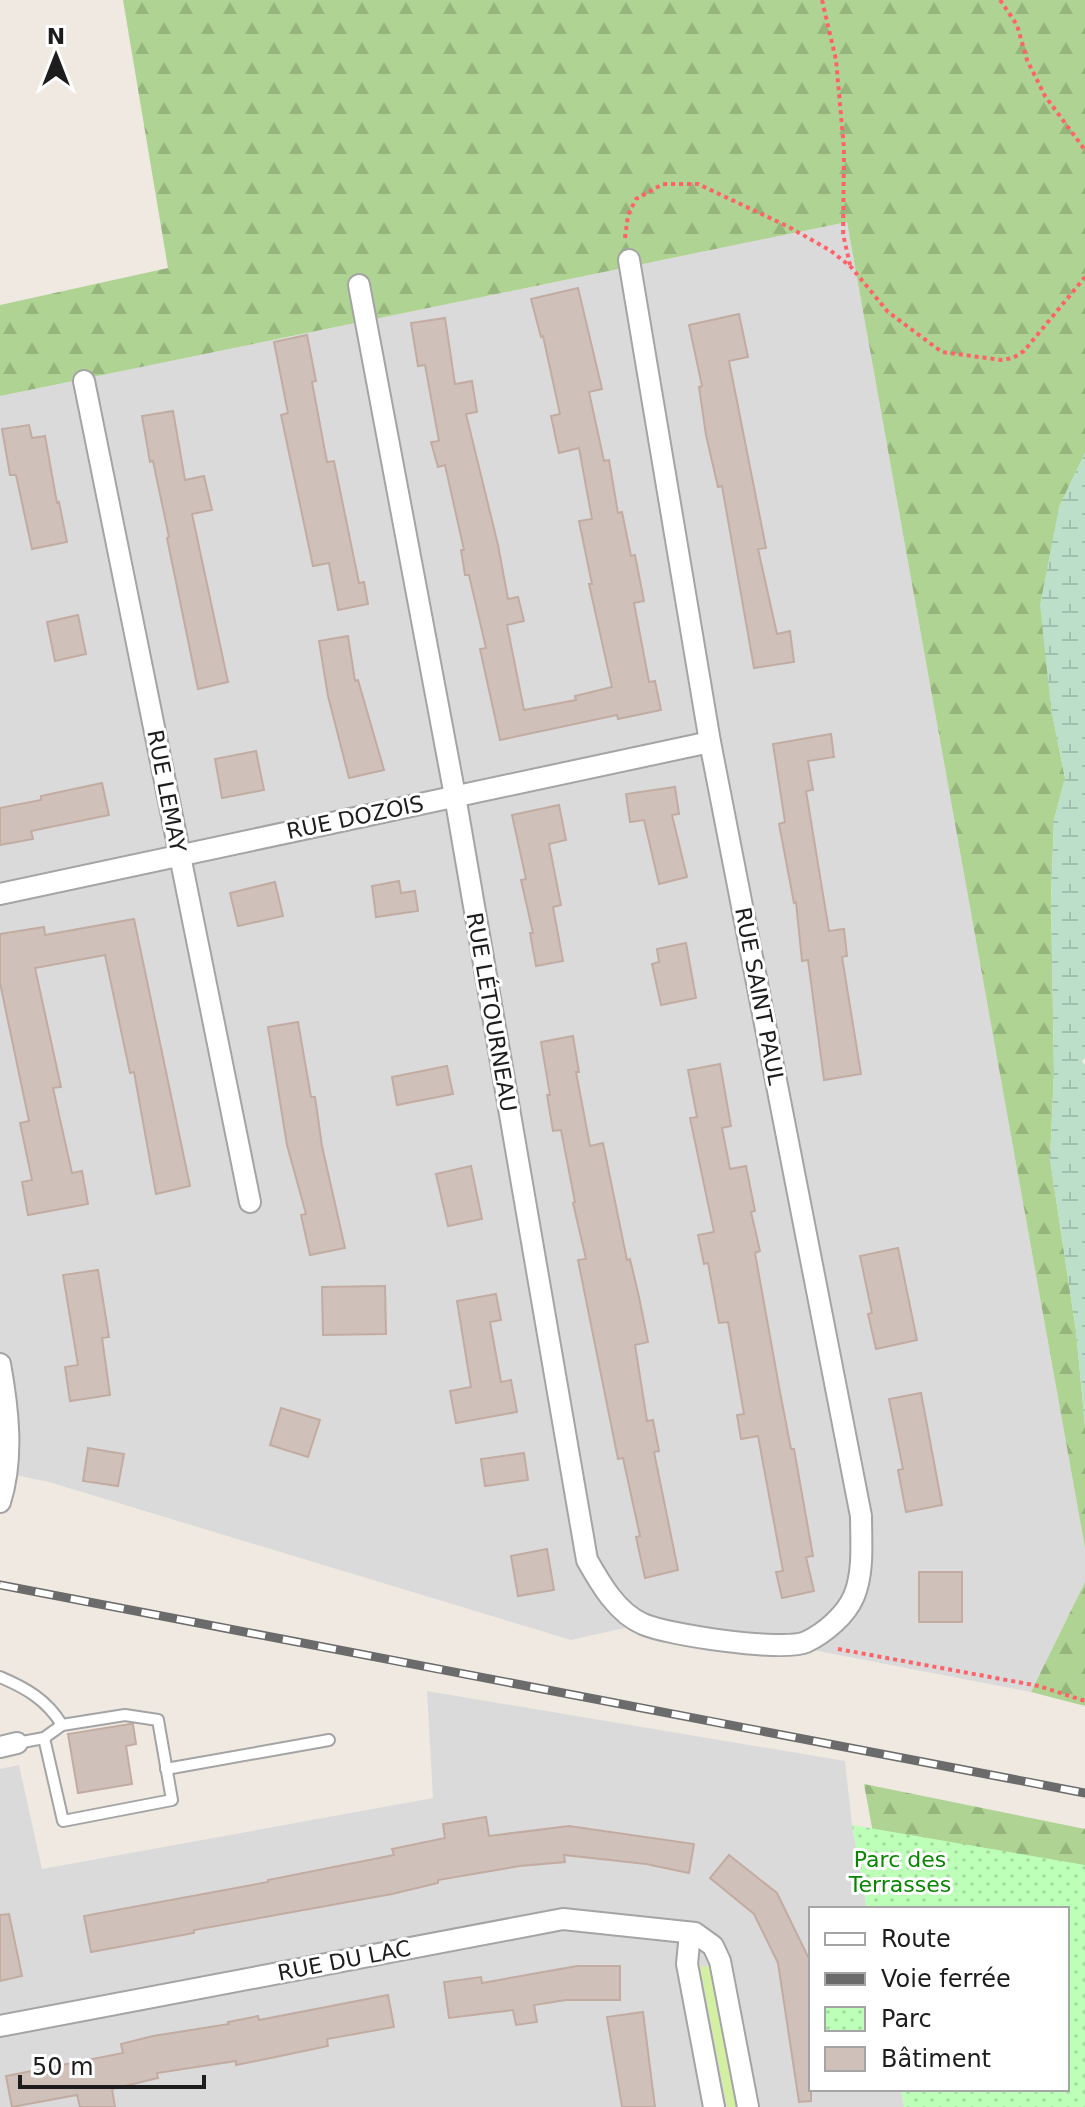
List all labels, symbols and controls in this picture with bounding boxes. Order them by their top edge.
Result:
north arrow [16,16,96,96]
text: N [47,24,65,49]
street label: RUE LEMAY [142,728,191,855]
street label: RUE DOZOIS [284,791,426,844]
street label: RUE SAINT PAUL [730,905,789,1088]
street label: RUE LÉTOURNEAU [462,910,521,1114]
park label: Parc des Terrasses [848,1847,951,1897]
legend [809,1907,1069,2091]
text: Route [881,1925,951,1953]
street label: RUE DU LAC [275,1935,413,1986]
text: Voie ferrée [881,1965,1011,1993]
text: Parc [881,2005,932,2033]
scale bar [20,2039,204,2089]
text: Bâtiment [881,2045,991,2073]
text: 50 m [32,2053,94,2081]

